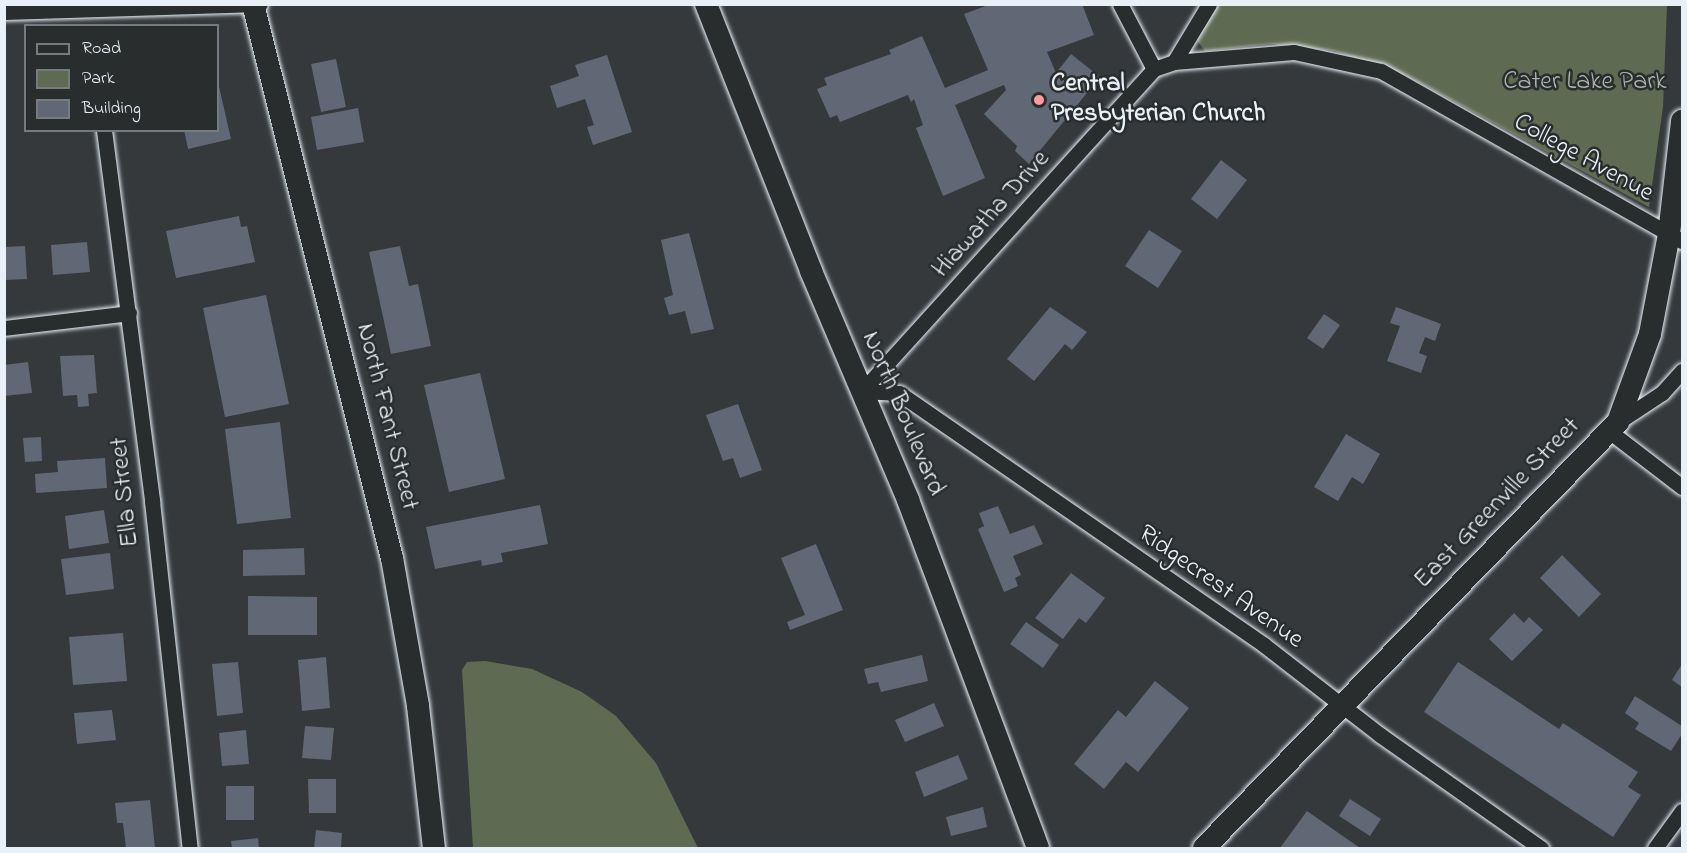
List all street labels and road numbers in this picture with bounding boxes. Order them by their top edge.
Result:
street label: College Avenue [1508,108,1658,210]
street label: Hiawatha Drive [927,145,1057,285]
street label: North Fant Street [348,320,424,514]
street label: North Boulevard [853,327,951,501]
street label: East Greenville Street [1408,412,1588,596]
street label: Ella Street [105,435,147,549]
street label: Ridgecrest Avenue [1131,519,1309,657]

